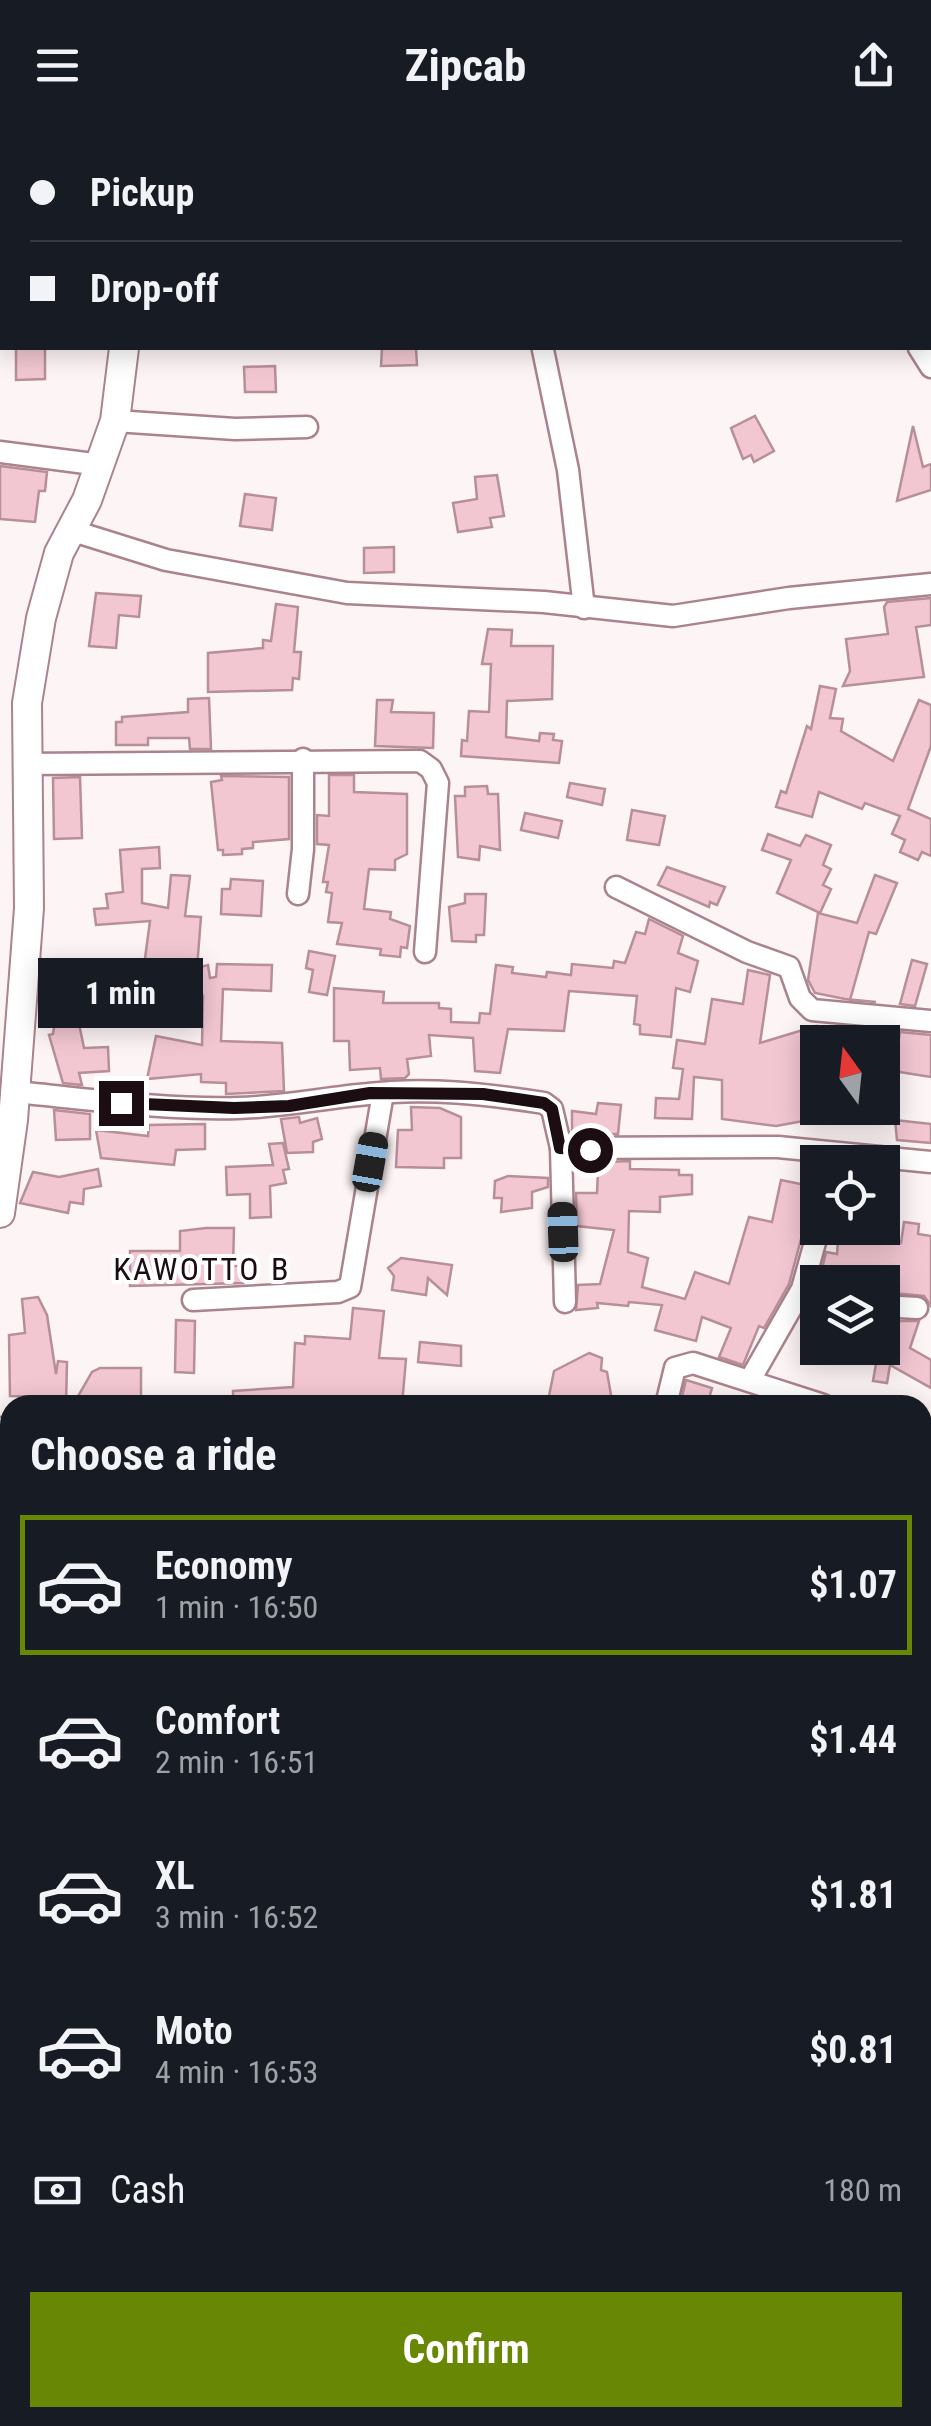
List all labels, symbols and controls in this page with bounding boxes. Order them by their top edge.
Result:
icon: menu [30,38,85,93]
icon: share [846,38,901,93]
text: Zipcab [405,39,526,92]
text: Pickup [90,171,194,215]
text: Drop-off [90,267,219,311]
callout: 1 min [38,958,204,1028]
text: 1 min [85,974,156,1012]
north arrow [800,1025,900,1125]
map controls [800,1025,900,1365]
route end [99,1081,144,1126]
route start [568,1128,613,1173]
car [350,1130,390,1194]
button: locate [800,1145,900,1245]
car [547,1201,579,1263]
district label: KAWOTTO B [113,1250,291,1288]
button: layers [800,1265,900,1365]
text: Choose a ride [30,1428,277,1481]
icon: car [35,1540,125,1630]
text: Economy [155,1544,292,1588]
text: $1.07 [809,1563,897,1607]
text: 1 min · 16:50 [155,1588,318,1626]
icon: car [35,1695,125,1785]
text: Comfort [155,1699,280,1743]
text: $1.44 [809,1718,897,1762]
text: 2 min · 16:51 [155,1743,318,1781]
icon: car [35,1850,125,1940]
text: XL [155,1854,194,1898]
text: $1.81 [809,1873,897,1917]
text: 3 min · 16:52 [155,1898,318,1936]
icon: car [35,2005,125,2095]
text: Moto [155,2009,233,2053]
text: $0.81 [809,2028,897,2072]
text: 4 min · 16:53 [155,2053,318,2091]
icon: cash [30,2163,85,2218]
text: Cash [110,2168,185,2212]
text: 180 m [823,2171,902,2209]
button: Confirm [30,2292,902,2407]

